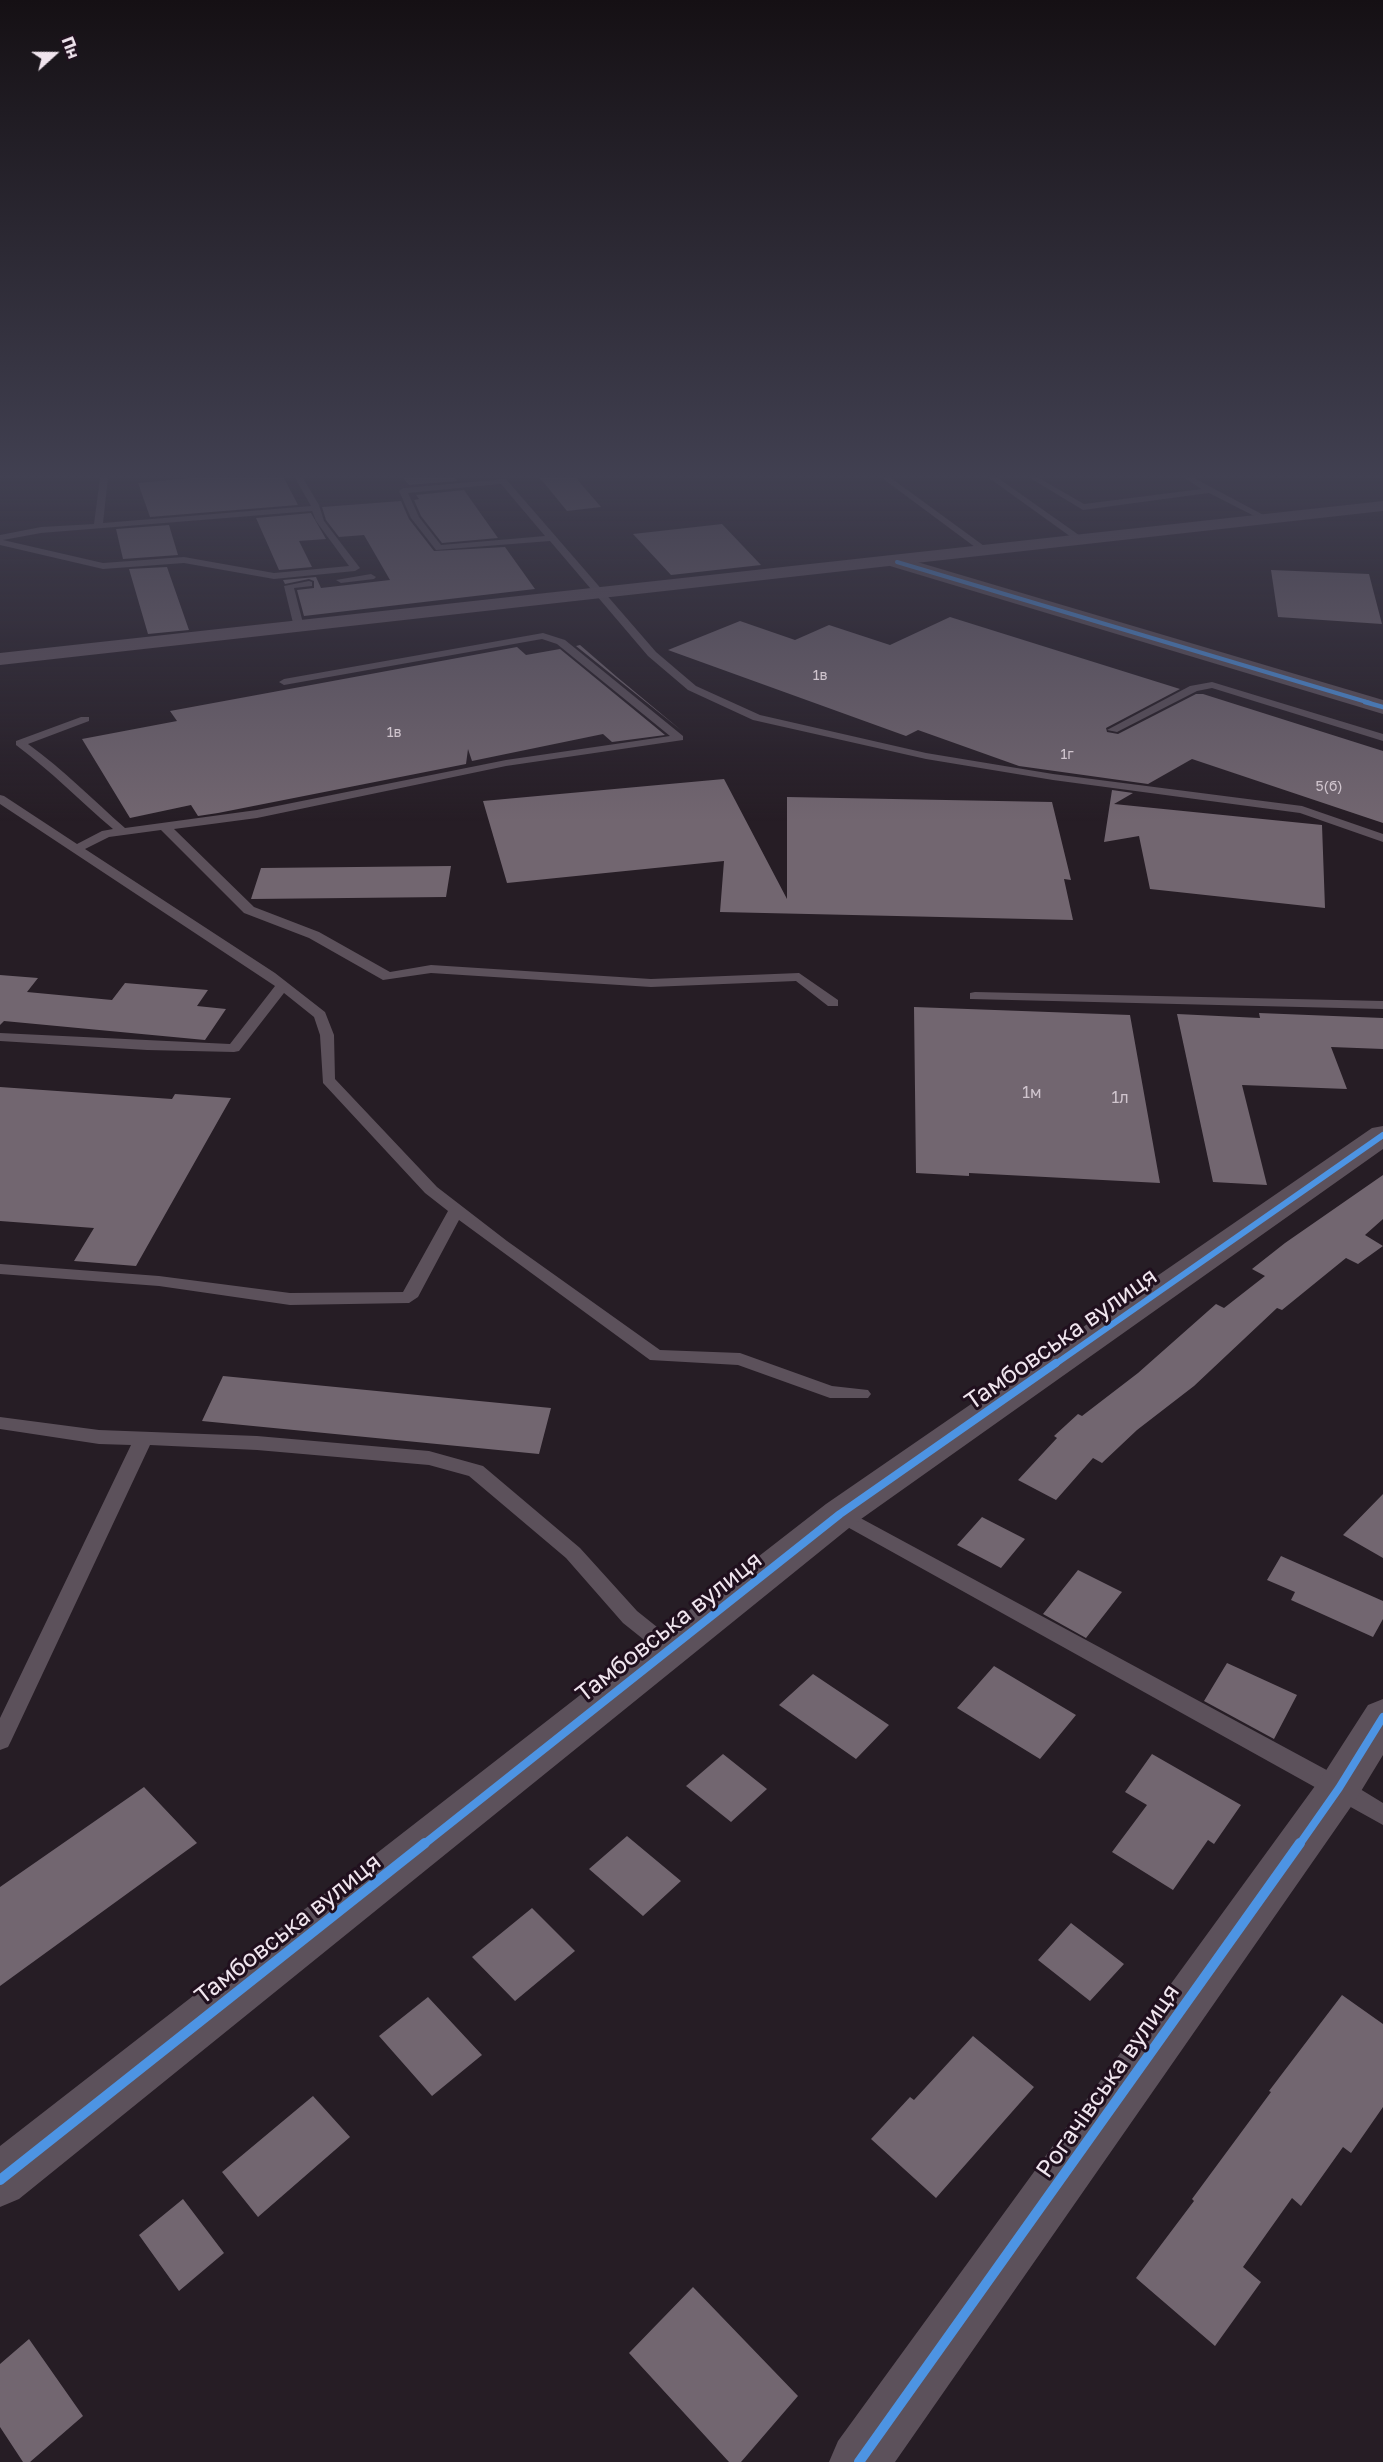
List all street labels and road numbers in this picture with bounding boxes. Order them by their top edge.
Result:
street label: Тамбовська вулиця [959,1262,1163,1416]
street label: Тамбовська вулиця [570,1545,768,1709]
street label: Тамбовська вулиця [189,1847,387,2011]
street label: Рогачівська вулиця [1030,1979,1186,2183]

